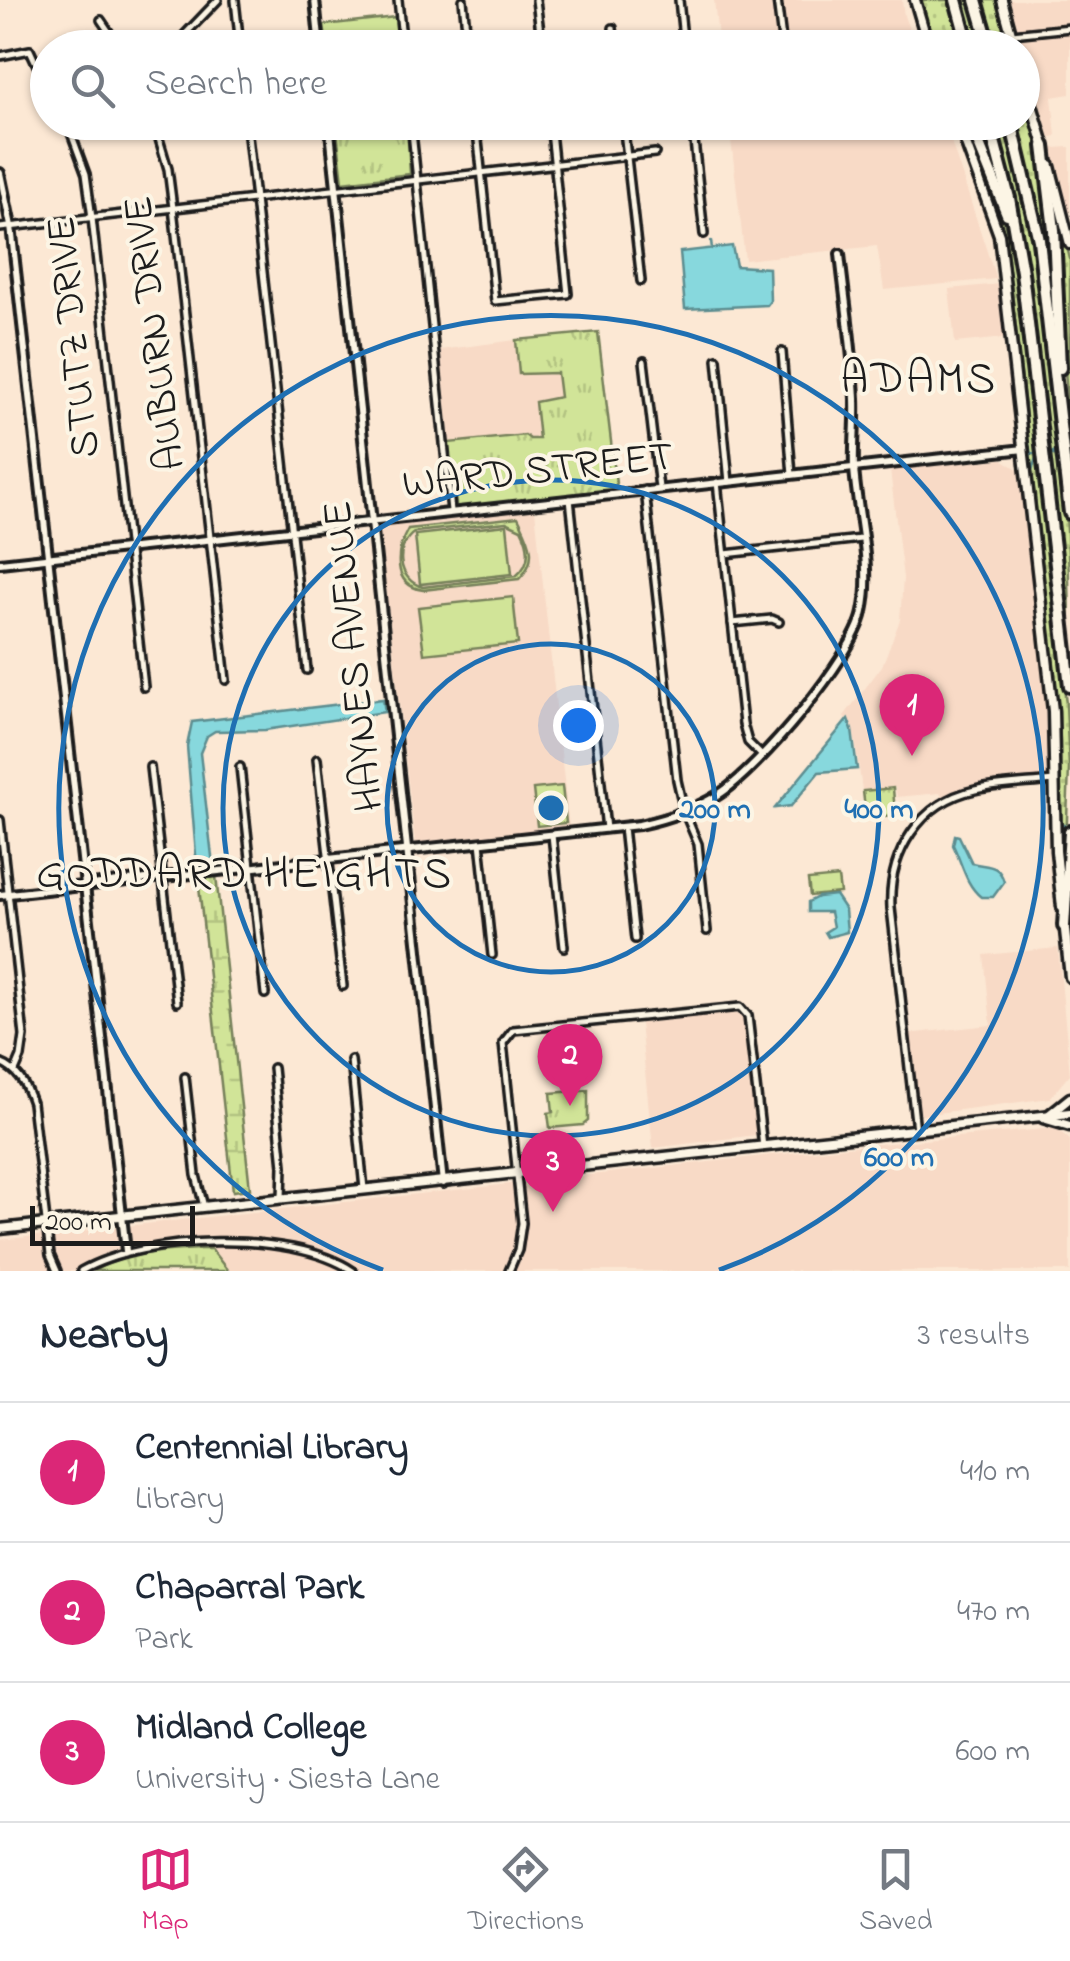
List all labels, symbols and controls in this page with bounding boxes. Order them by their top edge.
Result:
search box [30,30,1040,140]
text: Search here [145,57,327,113]
icon: search [65,58,120,113]
street label: AUBURN DRIVE [109,192,203,474]
street label: STUTZ DRIVE [32,213,118,461]
district label: ADAMS [840,348,998,414]
street label: WARD STREET [399,427,677,517]
street label: HAYNES AVENUE [308,498,402,814]
pin: 1 [880,674,944,756]
your location [553,700,604,751]
text: 200 m [678,789,751,833]
text: 400 m [844,789,914,833]
centre of rings [533,790,569,826]
district label: GODDARD HEIGHTS [36,843,454,909]
pin: 2 [538,1024,602,1106]
pin: 3 [520,1130,586,1212]
text: 600 m [864,1137,934,1181]
scale bar [30,1201,195,1246]
text: 200 m [45,1203,112,1244]
text: Nearby [40,1306,168,1367]
text: 3 results [918,1313,1030,1360]
text: Centennial Library [135,1421,408,1477]
text: 1 [67,1449,78,1496]
text: 410 m [960,1449,1030,1496]
text: Library [135,1477,224,1524]
text: Chaparral Park [135,1561,364,1617]
text: 2 [65,1589,80,1636]
text: 470 m [957,1589,1030,1636]
text: Park [135,1617,193,1664]
text: Midland College [135,1701,366,1757]
text: 3 [66,1729,79,1776]
text: 600 m [955,1729,1030,1776]
text: University · Siesta Lane [135,1757,440,1804]
tab: Map [138,1842,193,1943]
tab: Directions [468,1842,584,1943]
tab: Saved [859,1842,932,1943]

